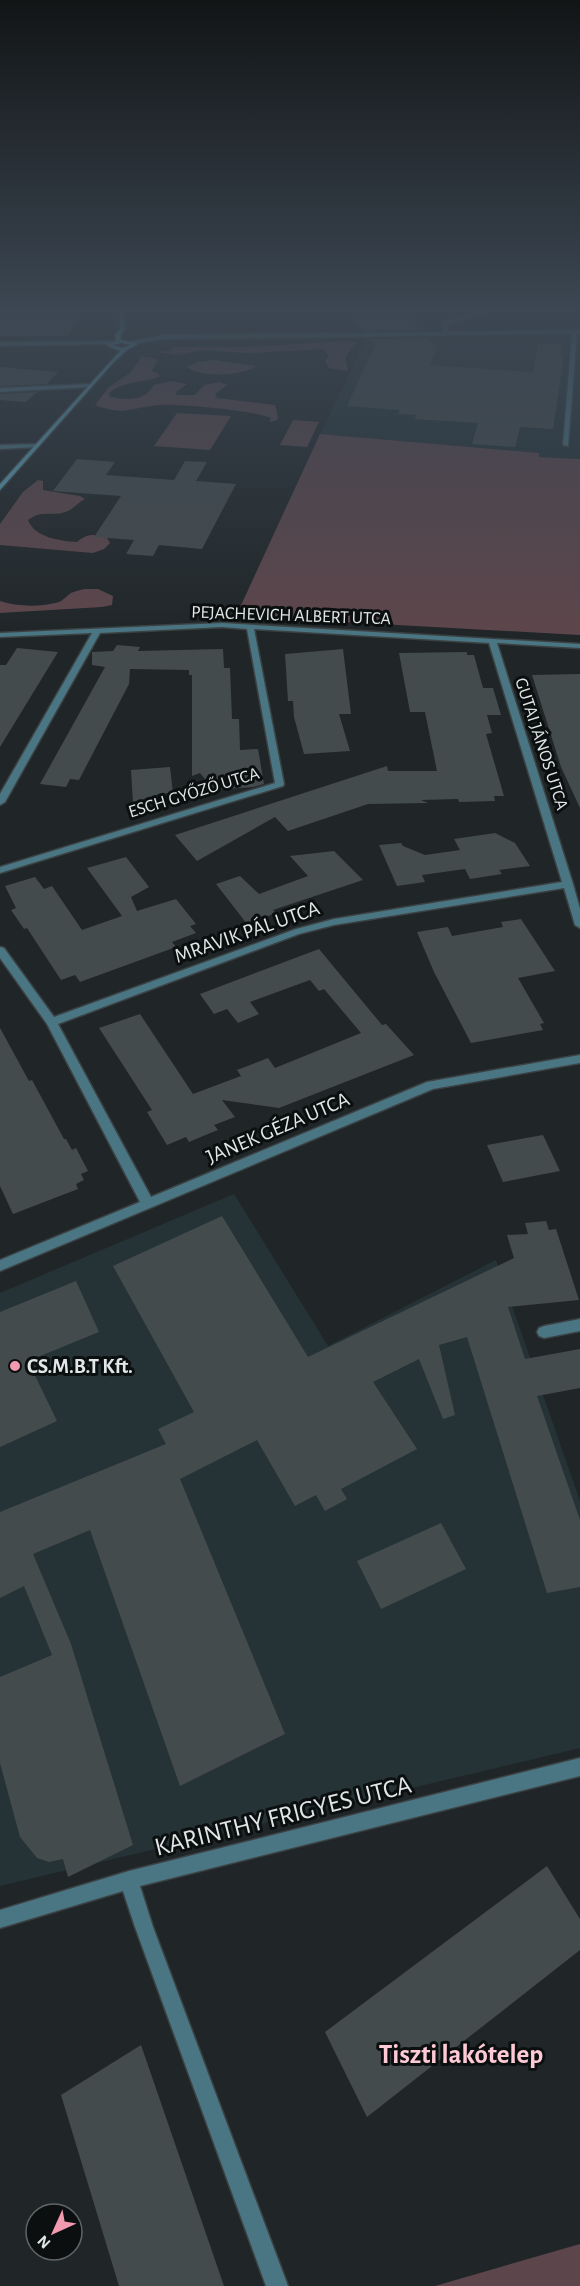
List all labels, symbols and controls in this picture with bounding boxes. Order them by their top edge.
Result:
street label: PEJACHEVICH ALBERT UTCA [191,604,392,629]
street label: GUTAI JÁNOS UTCA [511,675,574,813]
street label: ESCH GYŐZŐ UTCA [125,761,262,821]
street label: MRAVIK PÁL UTCA [171,895,322,967]
street label: JANEK GÉZA UTCA [203,1087,353,1168]
place label: CS.M.B.T Kft. [27,1356,133,1377]
marker: CS.M.B.T Kft. [8,1359,22,1373]
street label: KARINTHY FRIGYES UTCA [152,1771,414,1861]
district label: Tiszti lakótelep [379,2041,543,2068]
north arrow [24,2202,84,2262]
text: N [35,2232,54,2251]

